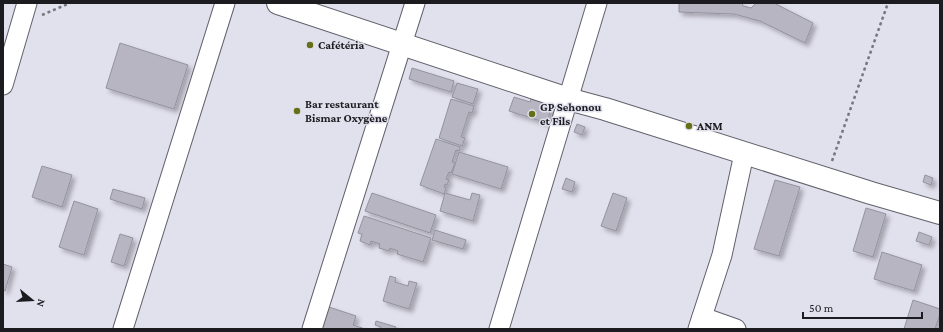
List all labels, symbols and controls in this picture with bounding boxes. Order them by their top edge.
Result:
place label: Cafétéria [318,38,365,52]
marker: Cafétéria [305,40,315,50]
place label: Bar restaurant Bismar Oxygène [305,97,388,125]
place label: GP Sehonou et Fils [540,100,602,128]
marker: Bar restaurant Bismar Oxygène [292,106,302,116]
marker: GP Sehonou et Fils [527,109,537,119]
place label: ANM [696,119,723,133]
marker: ANM [684,121,694,131]
north arrow [12,280,52,320]
scale bar [803,294,922,320]
text: N [34,298,48,309]
text: 50 m [809,301,834,315]

